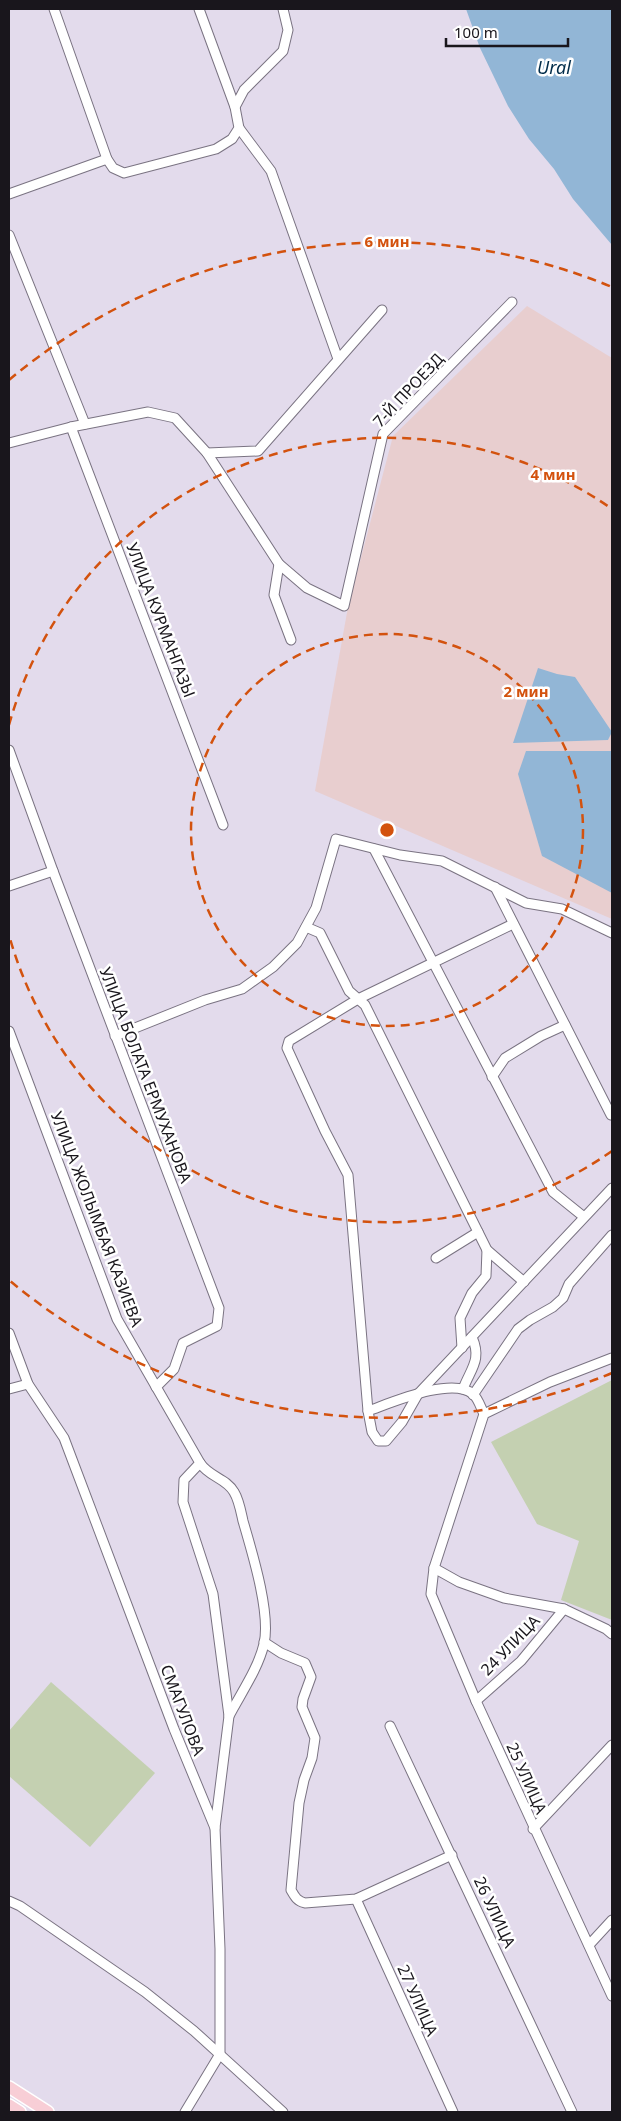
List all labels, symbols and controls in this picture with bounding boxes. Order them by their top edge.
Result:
scale bar [446,15,568,47]
text: 100 m [454,22,498,42]
water label: Ural [537,55,571,79]
text: 6 мин [365,231,410,251]
street label: 7-Й ПРОЕЗД [368,348,448,432]
text: 4 мин [531,464,576,484]
street label: УЛИЦА КУРМАНГАЗЫ [121,539,201,701]
text: 2 мин [504,681,549,701]
centre of rings [378,821,396,839]
street label: УЛИЦА БОЛАТА ЕРМУХАНОВА [95,964,198,1187]
street label: УЛИЦА ЖОЛЫМБАЯ КАЗИЕВА [46,1108,149,1330]
street label: 24 УЛИЦА [476,1609,545,1680]
street label: СМАГУЛОВА [156,1661,211,1759]
street label: 25 УЛИЦА [501,1739,553,1818]
street label: 26 УЛИЦА [469,1873,521,1952]
street label: 27 УЛИЦА [392,1961,444,2040]

